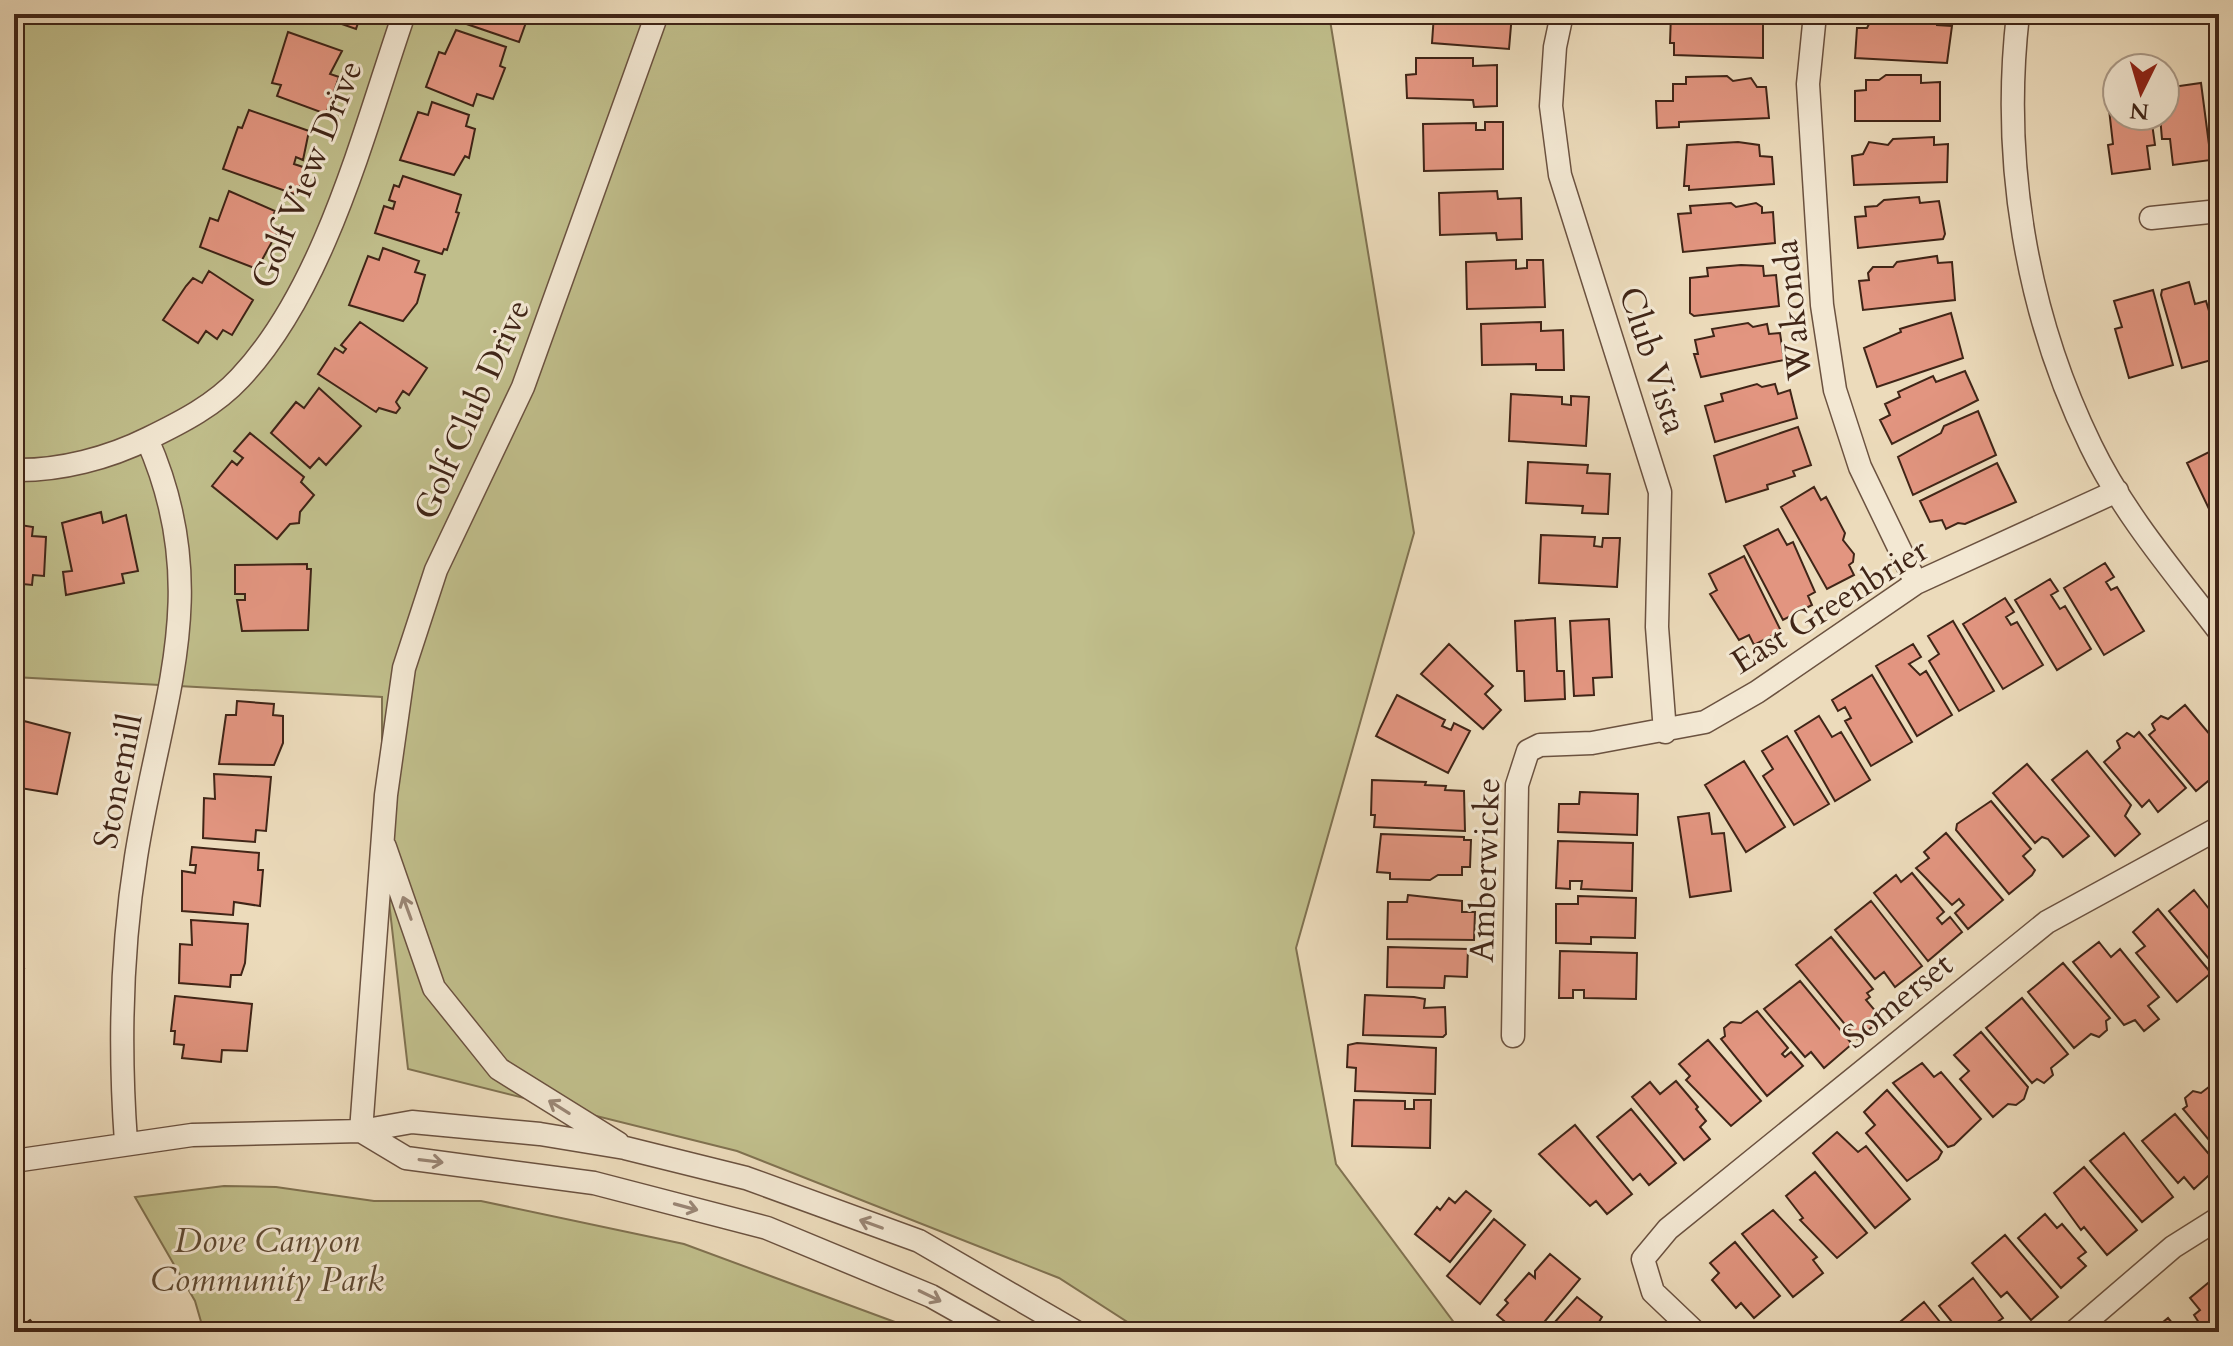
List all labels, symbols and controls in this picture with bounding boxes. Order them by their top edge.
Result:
north arrow [2101,52,2181,132]
street label: Golf View Drive [240,54,374,295]
text: N [2129,95,2150,127]
street label: Wakonda [1763,237,1823,383]
street label: Club Vista [1608,281,1699,440]
street label: Golf Club Drive [403,292,541,527]
street label: East Greenbrier [1722,527,1937,685]
street label: Stonemill [82,709,154,853]
street label: Amberwicke [1459,777,1511,963]
one-way arrow [398,895,413,920]
street label: Somerset [1833,942,1963,1059]
one-way arrow [549,1098,571,1115]
one-way arrow [417,1154,444,1169]
one-way arrow [673,1201,699,1216]
one-way arrow [859,1215,884,1230]
park label: Dove Canyon Community Park [150,1218,384,1303]
one-way arrow [918,1289,942,1305]

